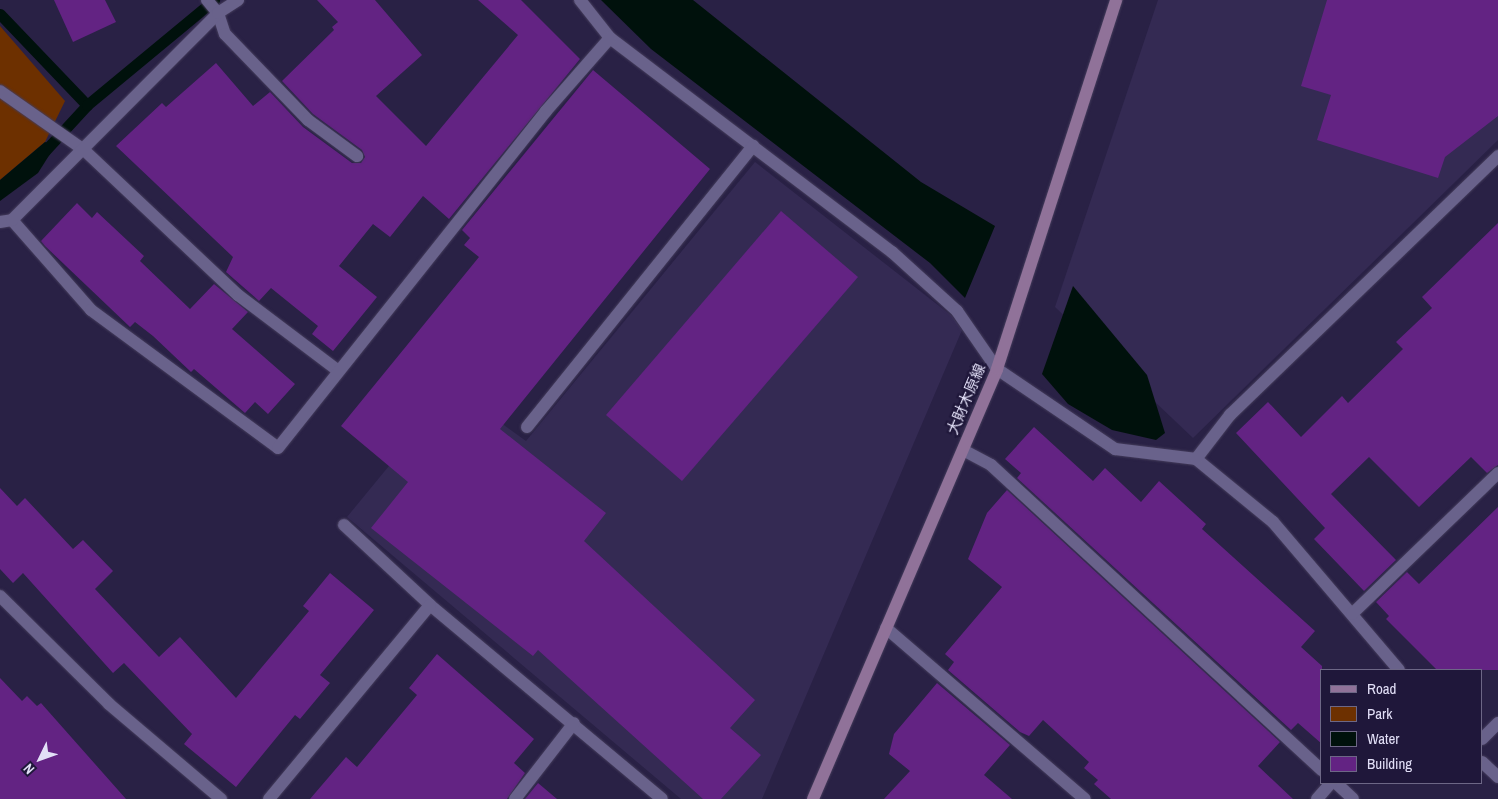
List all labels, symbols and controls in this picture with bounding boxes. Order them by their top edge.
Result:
street label: 大財木原線 [943,361,989,437]
legend [1320,669,1483,784]
text: Road [1367,678,1396,699]
text: Park [1367,703,1392,724]
text: Water [1367,728,1399,749]
north arrow [15,734,65,784]
text: Building [1367,753,1412,774]
text: N [19,760,38,778]

